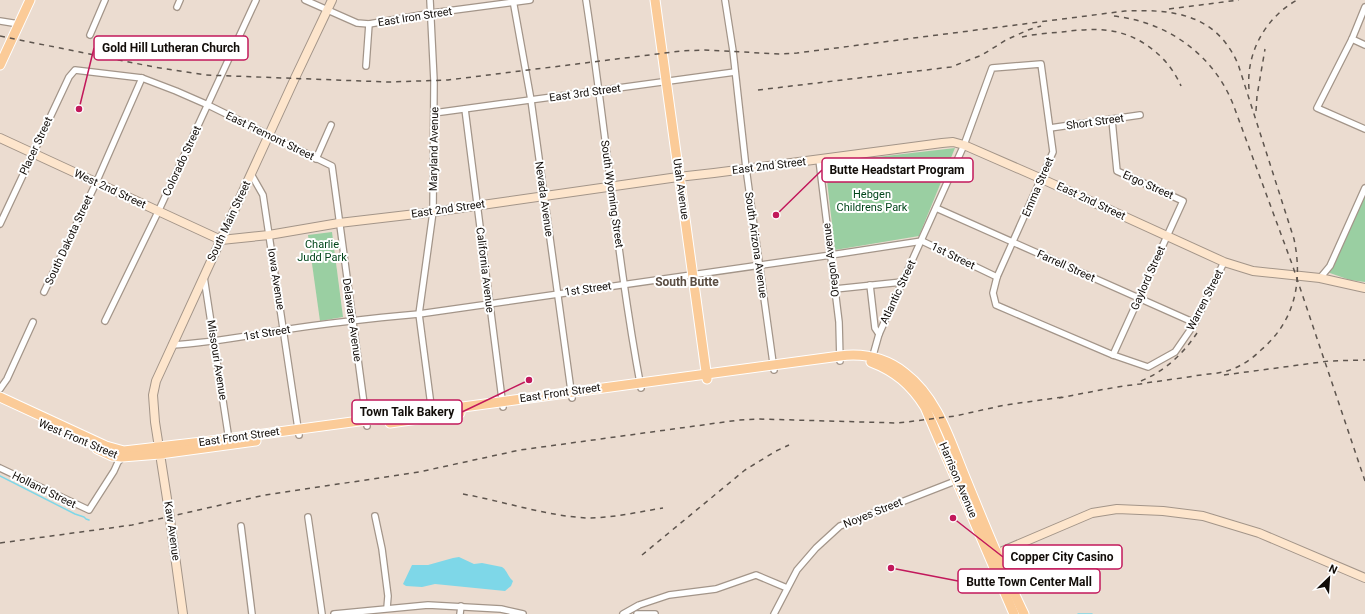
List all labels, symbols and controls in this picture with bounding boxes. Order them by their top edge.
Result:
street label: East Iron Street [377,5,453,29]
callout: Gold Hill Lutheran Church [94,36,248,60]
text: Gold Hill Lutheran Church [102,41,240,55]
street label: East 3rd Street [548,81,622,104]
street label: Maryland Avenue [427,107,441,191]
street label: East Fremont Street [224,109,317,163]
street label: Short Street [1065,111,1125,132]
street label: Placer Street [17,114,55,177]
street label: Colorado Street [160,123,204,198]
street label: South Wyoming Street [598,139,626,249]
street label: East 2nd Street [731,155,807,177]
street label: Emma Street [1020,155,1057,219]
street label: Utah Avenue [670,158,692,221]
callout: Butte Headstart Program [822,158,973,182]
street label: Nevada Avenue [532,161,556,238]
text: Butte Headstart Program [829,163,965,177]
street label: West 2nd Street [72,167,148,211]
street label: Ergo Street [1121,168,1176,202]
street label: South Main Street [205,178,254,263]
street label: East 2nd Street [1055,179,1128,223]
park label: Hebgen Childrens Park [837,188,908,214]
street label: South Arizona Avenue [742,191,770,299]
street label: South Dakota Street [42,193,96,287]
street label: East 2nd Street [410,197,486,221]
street label: Oregon Avenue [820,222,842,298]
street label: California Avenue [473,227,497,314]
park label: Charlie Judd Park [297,238,347,264]
street label: 1st Street [929,240,977,272]
street label: Gaylord Street [1128,243,1168,312]
street label: Iowa Avenue [265,247,287,311]
street label: Farrell Street [1035,247,1097,285]
street label: Atlantic Street [877,258,919,326]
street label: Warren Street [1184,267,1226,333]
district label: South Butte [655,275,719,289]
street label: Delaware Avenue [340,277,364,363]
street label: 1st Street [564,279,613,299]
street label: Missouri Avenue [204,319,230,401]
street label: 1st Street [243,323,292,343]
street label: East Front Street [519,381,602,405]
callout: Town Talk Bakery [352,400,462,424]
text: Town Talk Bakery [360,405,455,419]
street label: West Front Street [36,416,120,462]
street label: East Front Street [198,425,281,449]
street label: Harrison Avenue [936,440,980,520]
street label: Holland Street [10,469,78,511]
street label: Noyes Street [842,495,905,531]
street label: Kaw Avenue [161,500,183,562]
callout: Copper City Casino [1003,545,1122,569]
text: Copper City Casino [1010,550,1114,564]
north arrow [1309,558,1349,598]
text: N [1327,562,1339,577]
callout: Butte Town Center Mall [958,569,1100,593]
text: Butte Town Center Mall [966,575,1092,589]

